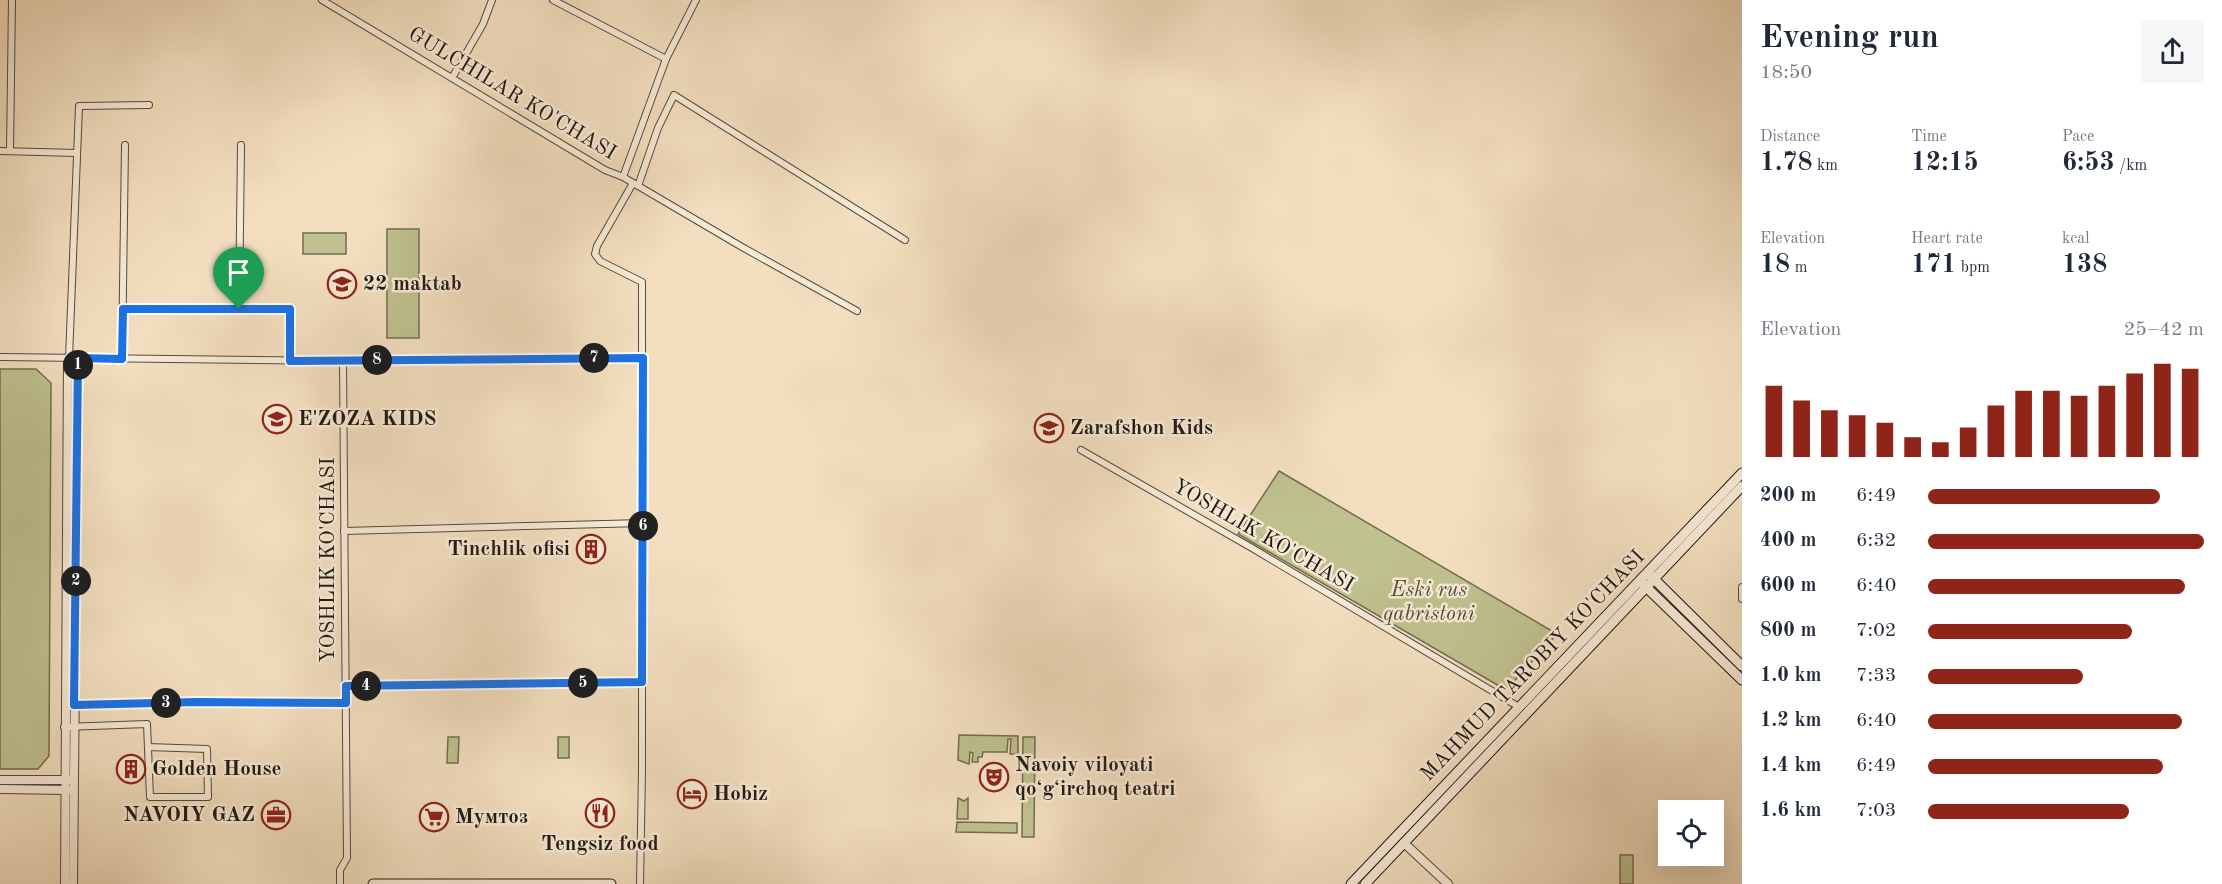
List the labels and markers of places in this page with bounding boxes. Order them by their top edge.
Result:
pin [213,247,264,309]
school or university icon: 22 maktab [326,268,358,300]
place label: 22 maktab [363,274,462,295]
pin: 7 [579,343,609,373]
pin: 8 [362,345,392,375]
pin: 1 [63,350,93,380]
school or university icon: E'ZOZA KIDS [261,403,293,435]
place label: E'ZOZA KIDS [298,409,437,430]
school or university icon: Zarafshon Kids [1033,412,1065,444]
place label: Zarafshon Kids [1070,418,1213,439]
pin: 6 [628,511,658,541]
building icon: Tinchlik ofisi [575,533,607,565]
place label: Tinchlik ofisi [448,539,570,560]
pin: 2 [61,566,91,596]
pin: 5 [568,668,598,698]
pin: 4 [351,671,381,701]
pin: 3 [151,688,181,718]
building icon: Golden House [115,753,147,785]
place label: Navoiy viloyati qoʻgʻirchoq teatri [1015,755,1176,800]
place label: Golden House [152,759,281,780]
theatre icon: Navoiy viloyati qoʻgʻirchoq teatri [978,761,1010,793]
hotel icon: Hobiz [676,778,708,810]
place label: Hobiz [713,784,768,805]
restaurant icon: Tengsiz food [584,797,616,829]
office icon: NAVOIY GAZ [260,799,292,831]
supermarket icon: Мумтоз [418,801,450,833]
place label: NAVOIY GAZ [123,805,255,826]
place label: Мумтоз [455,807,528,828]
place label: Tengsiz food [541,834,659,855]

